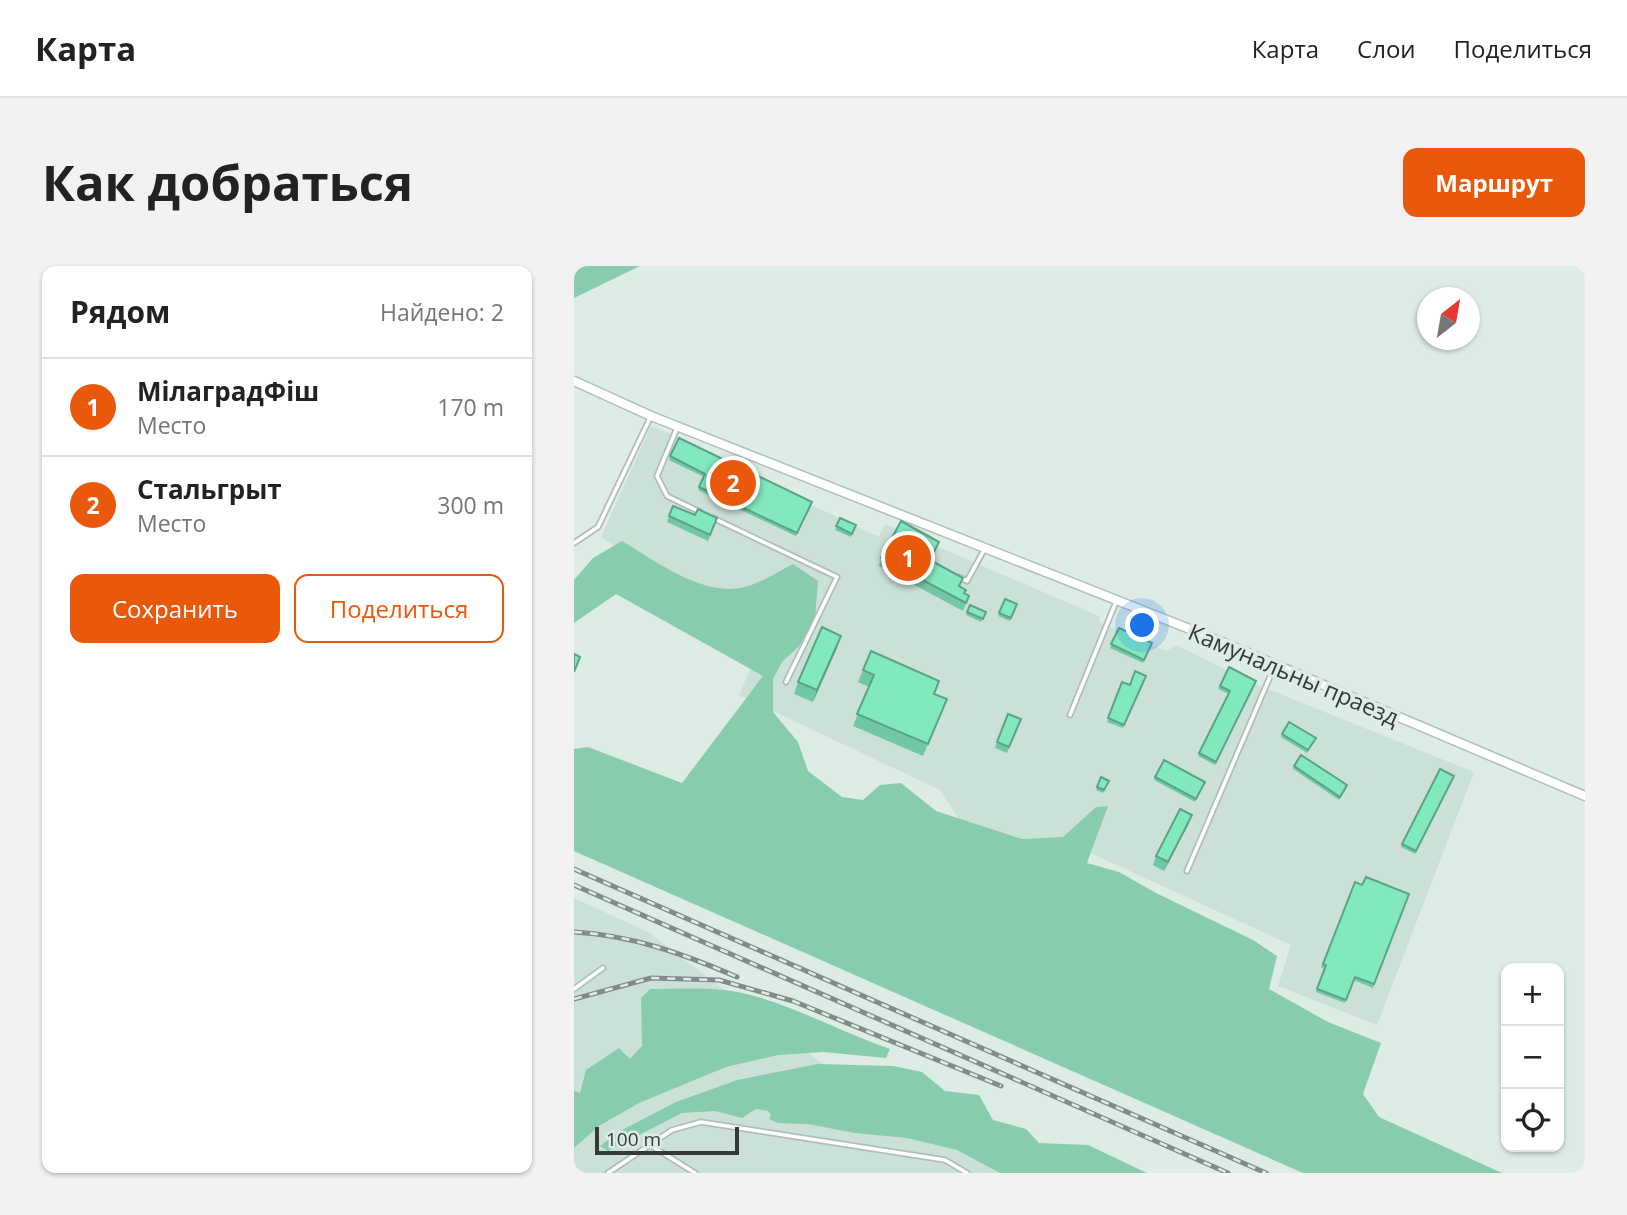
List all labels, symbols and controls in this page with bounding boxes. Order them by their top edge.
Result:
text: Карта [35,26,136,71]
text: Карта [1252,32,1319,65]
text: Слои [1357,32,1416,65]
text: Поделиться [1454,32,1592,65]
button: Маршрут [1403,148,1585,217]
text: Как добраться [42,149,413,215]
north arrow [1417,287,1480,350]
text: Рядом [70,291,170,332]
text: Найдено: 2 [380,296,504,328]
text: МілаградФіш [137,373,319,409]
text: 1 [86,391,100,423]
text: 170 m [437,391,504,423]
text: Место [137,409,206,441]
pin: 2 [710,457,756,509]
text: Стальгрыт [137,471,282,507]
text: 2 [86,489,100,521]
text: 300 m [437,489,504,521]
text: Место [137,507,206,539]
pin: 1 [885,532,931,584]
button: Сохранить [70,574,280,643]
button: Поделиться [294,574,504,643]
your location [1125,608,1159,642]
street label: Камунальны праезд [1184,615,1404,733]
map controls [1501,963,1564,1152]
button: + [1501,963,1564,1026]
button: − [1501,1026,1564,1089]
button: locate [1501,1089,1564,1152]
scale bar [595,1124,738,1156]
text: 100 m [606,1126,661,1152]

